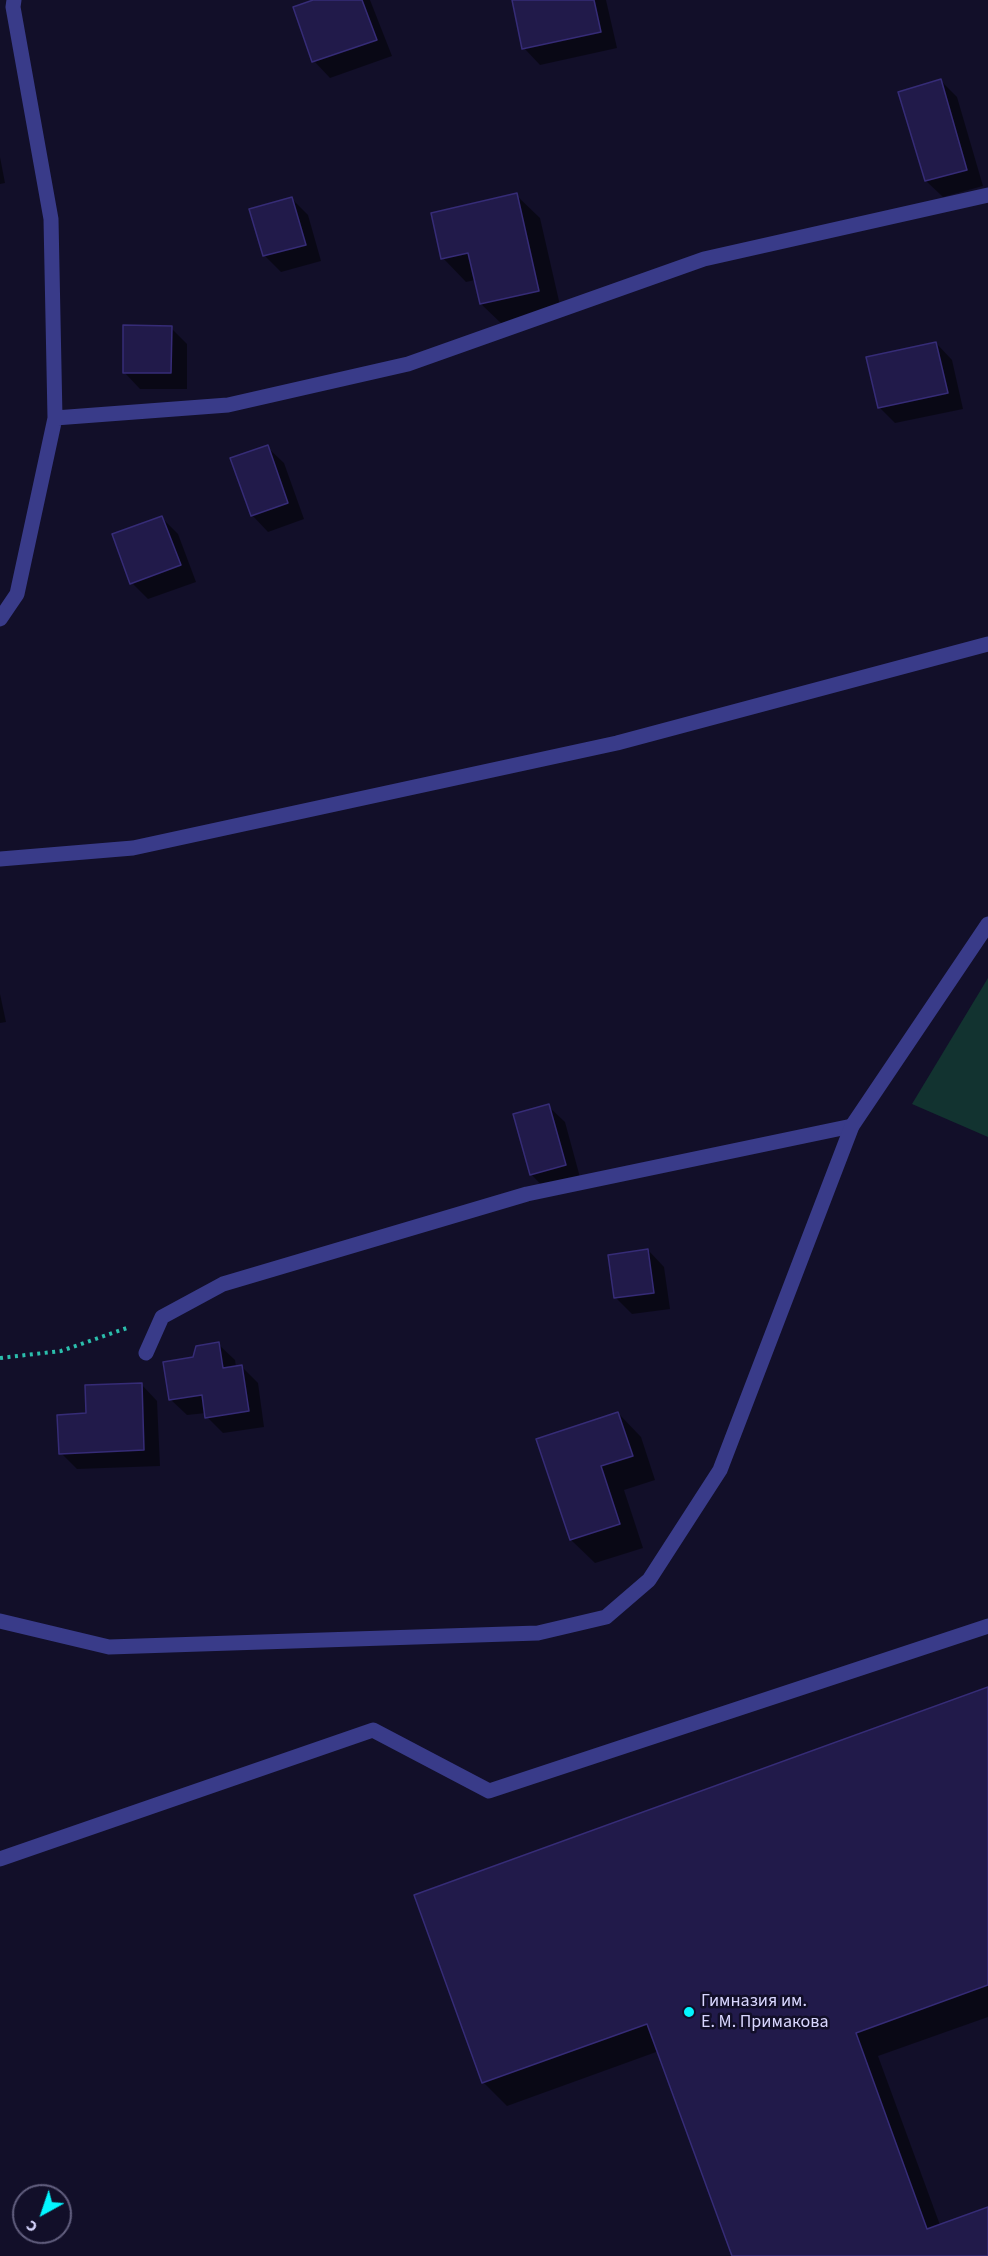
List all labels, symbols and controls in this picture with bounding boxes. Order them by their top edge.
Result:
place label: Гимназия им. Е. М. Примакова [701,1991,829,2034]
marker: Гимназия им. Е. М. Примакова [682,2005,696,2019]
north arrow [12,2184,72,2244]
text: С [21,2215,42,2238]

